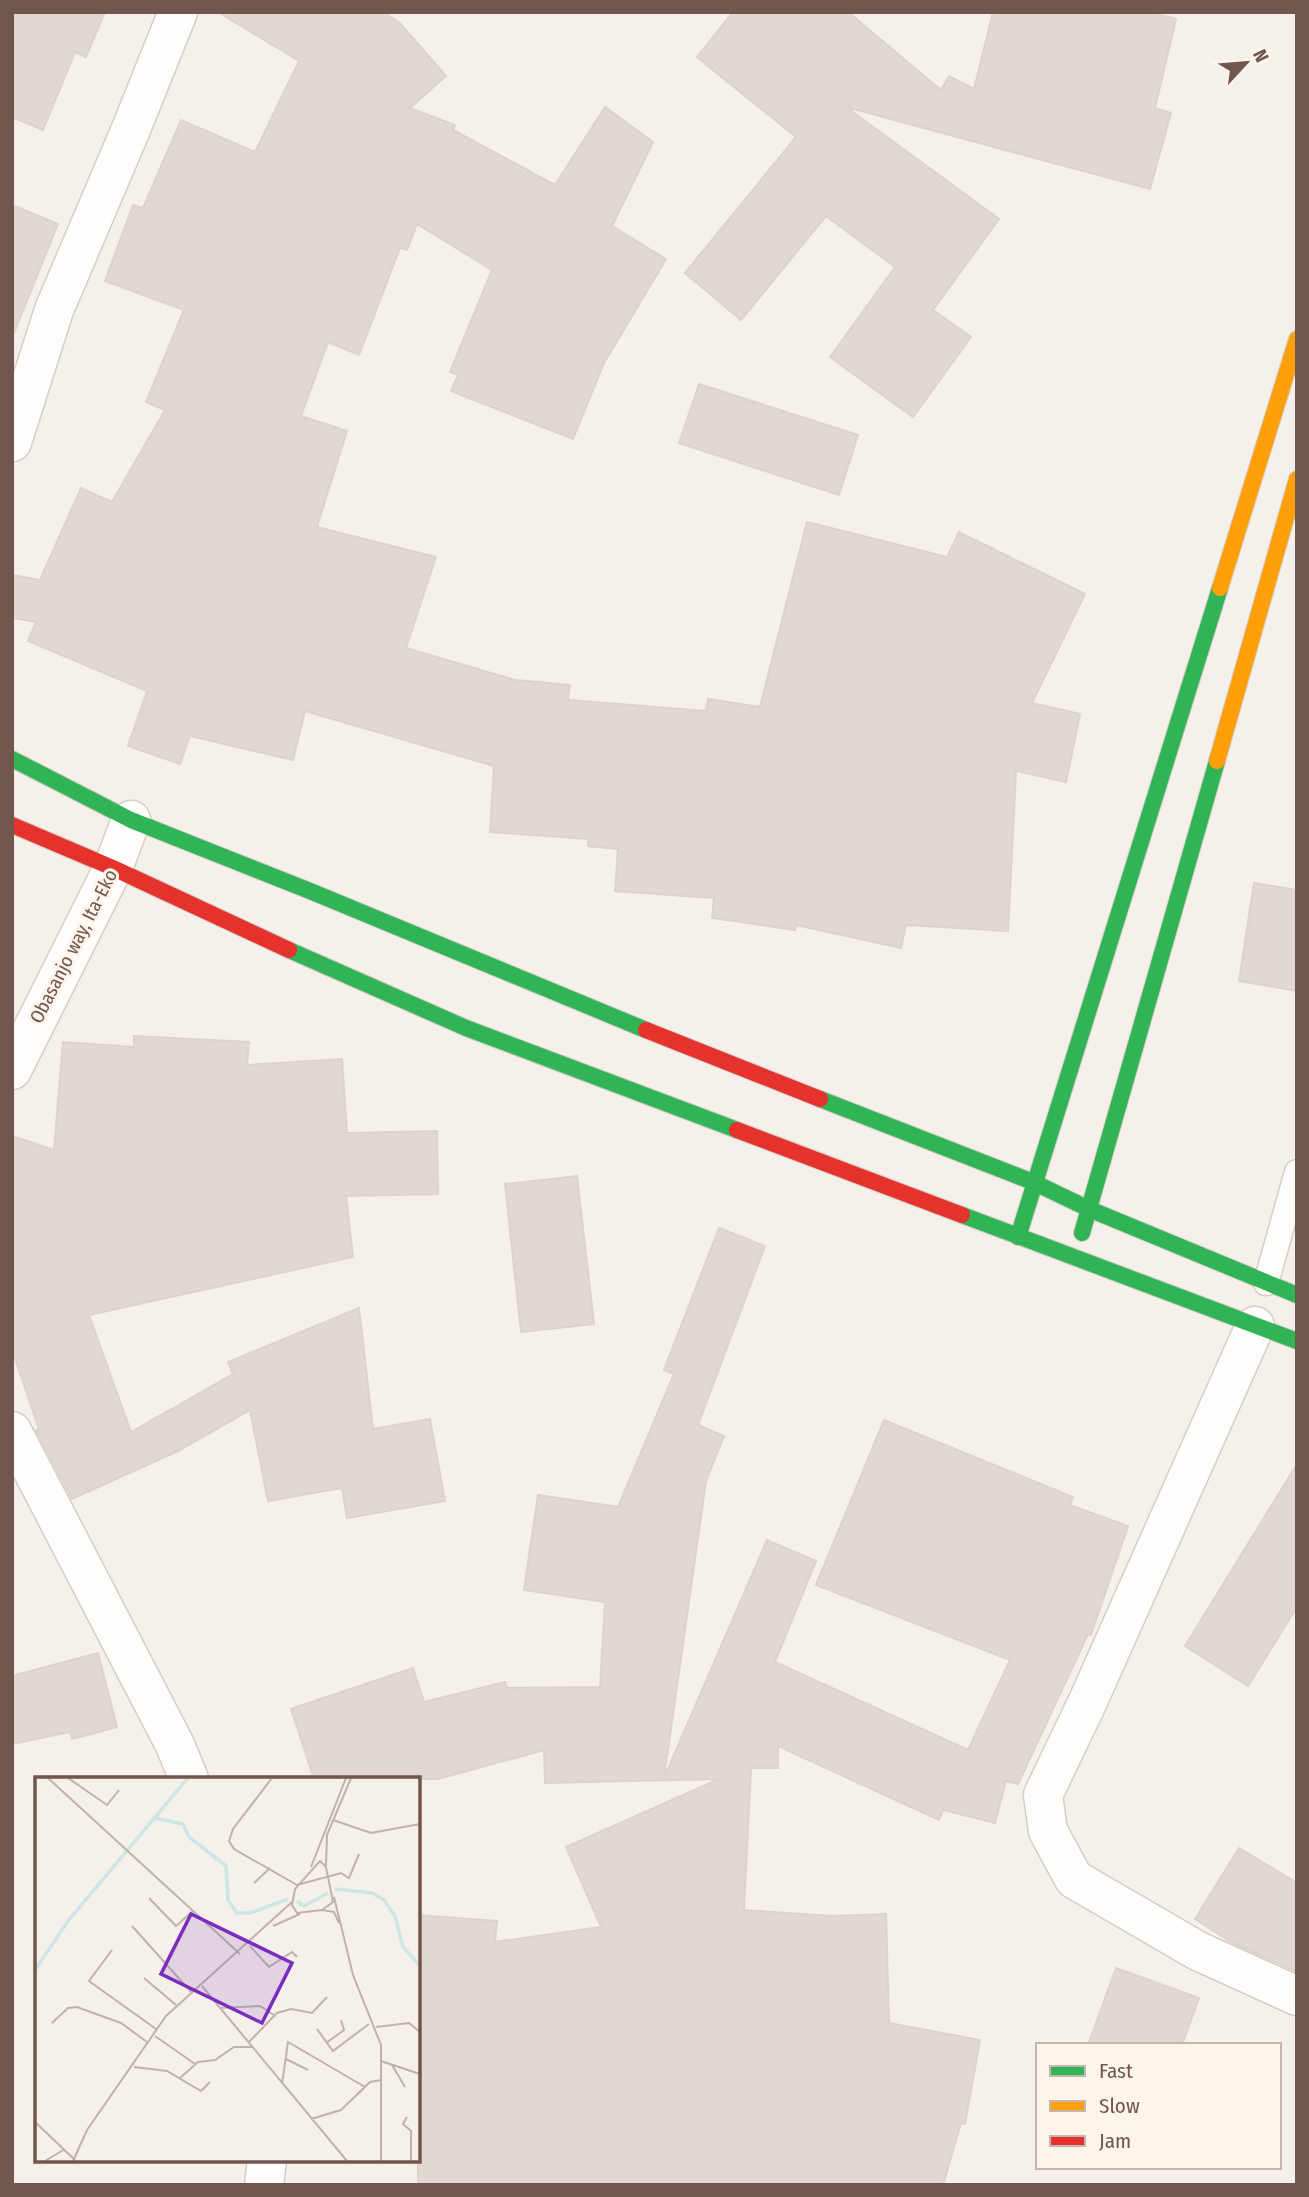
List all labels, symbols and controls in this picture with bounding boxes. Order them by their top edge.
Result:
north arrow [1211,28,1281,98]
text: N [1248,46,1274,66]
street label: Obasanjo way, Ita-Eko [25,865,122,1027]
inset map [35,1777,420,2162]
legend [1036,2043,1281,2169]
text: Fast [1099,2058,1133,2084]
text: Slow [1099,2093,1140,2119]
text: Jam [1099,2128,1131,2154]

